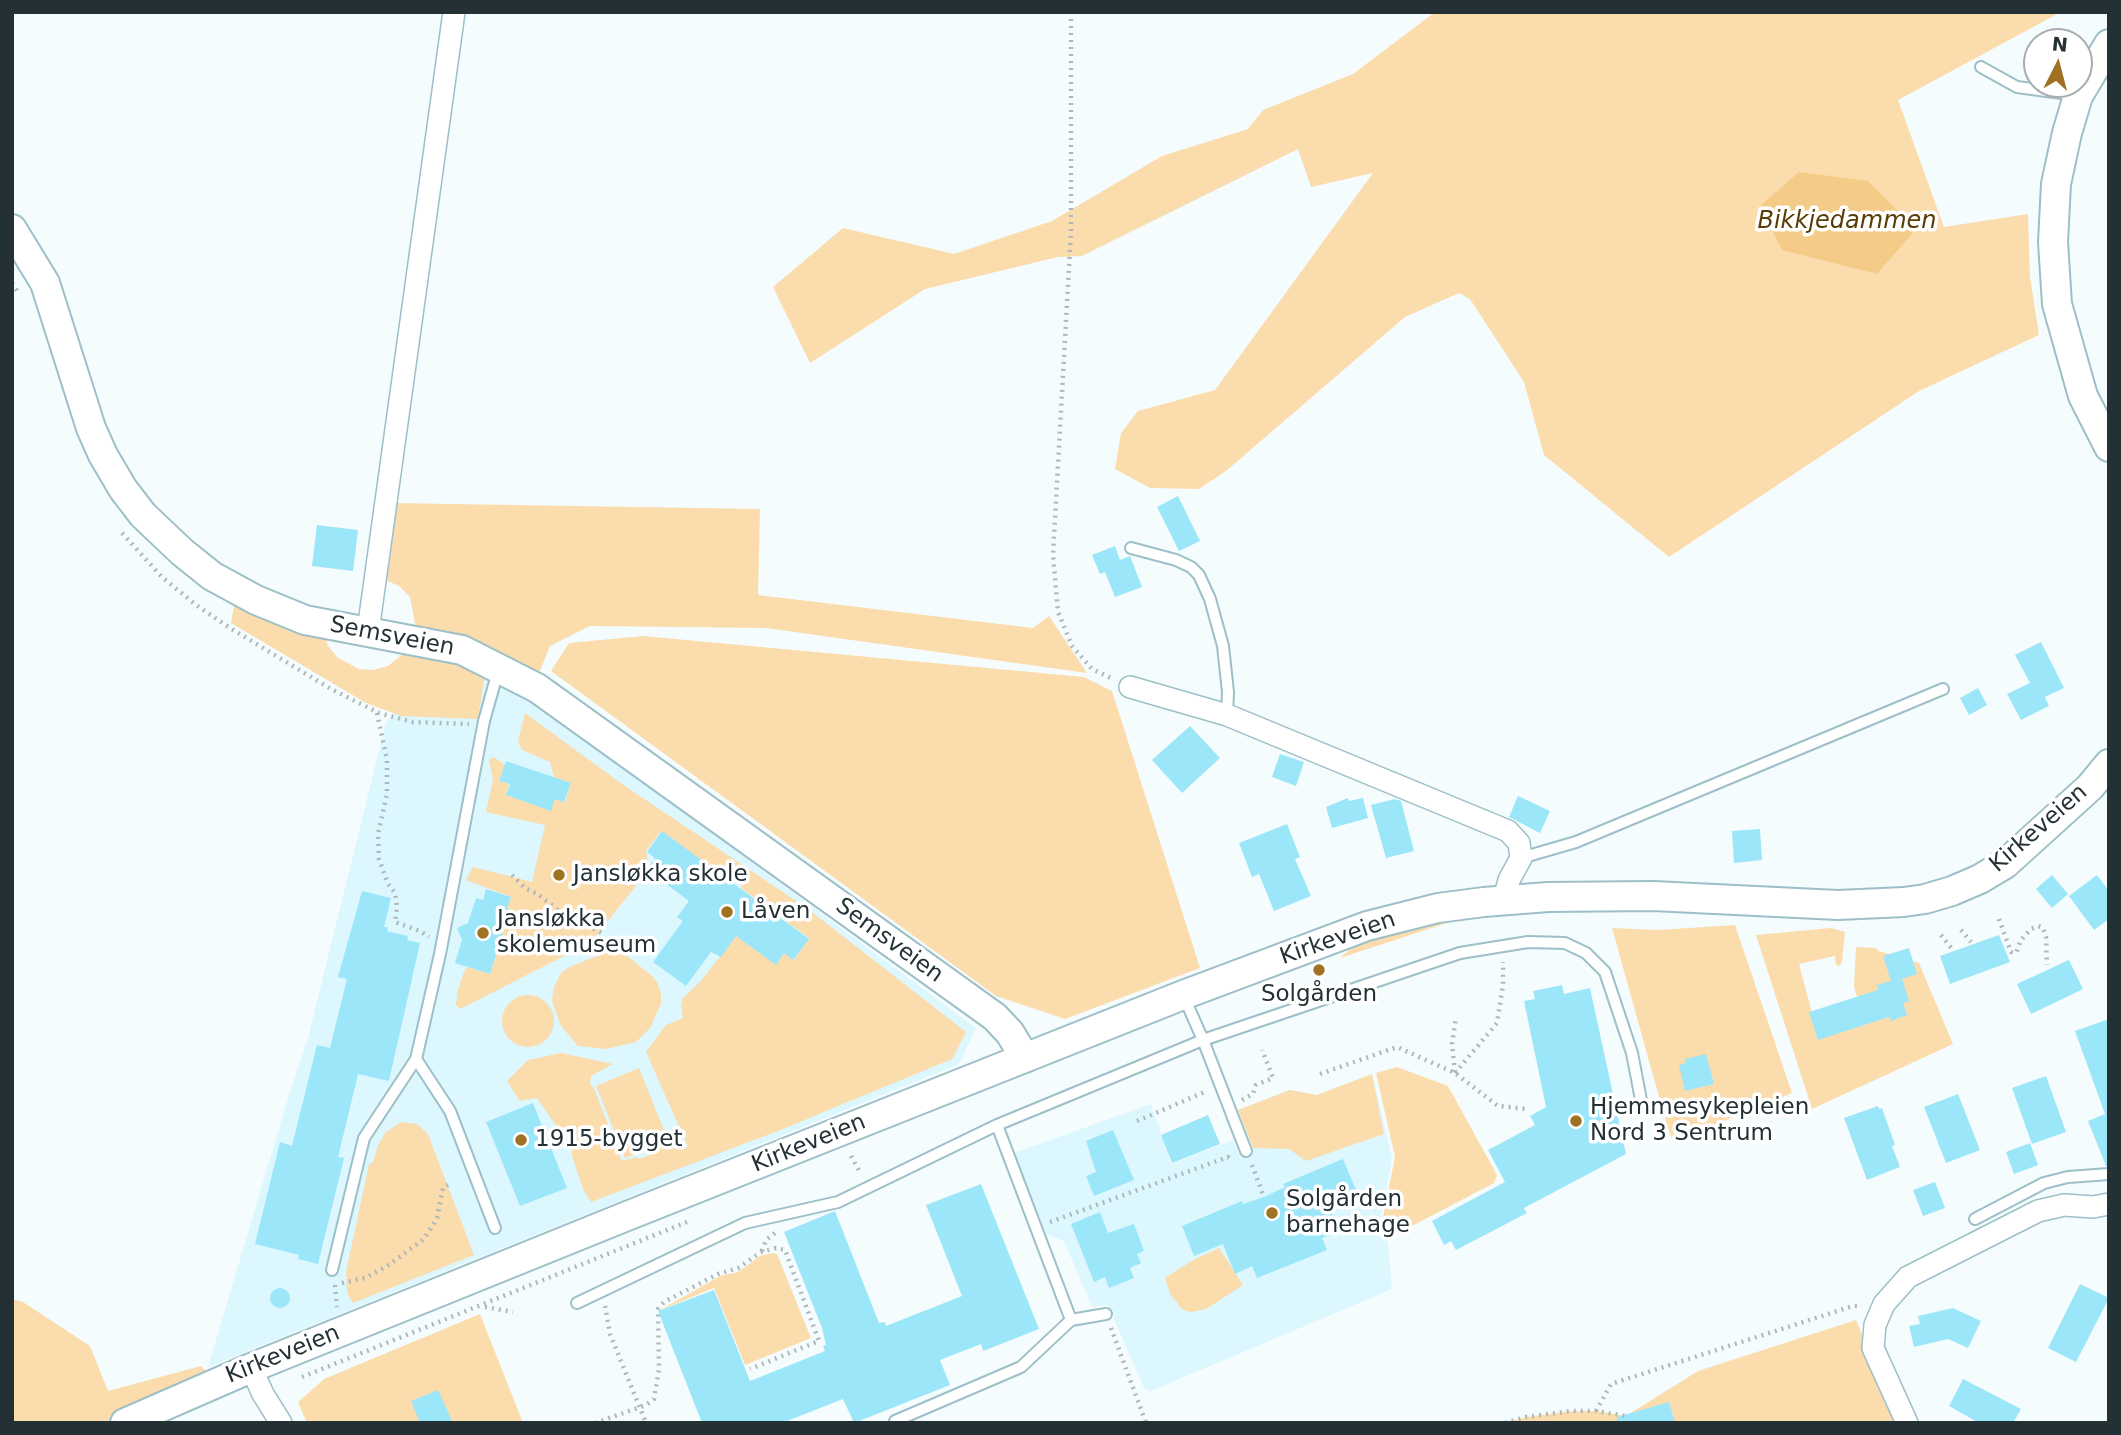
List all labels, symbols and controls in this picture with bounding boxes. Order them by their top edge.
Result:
north arrow [2023,28,2093,98]
text: N [2051,32,2069,56]
water label: Bikkjedammen [1757,208,1937,236]
street label: Semsveien [328,611,456,663]
street label: Kirkeveien [1984,779,2094,879]
place label: Jansløkka skole [573,861,748,889]
marker: Jansløkka skole [551,867,567,883]
street label: Semsveien [830,893,948,989]
place label: Låven [741,898,810,926]
marker: Låven [719,904,735,920]
place label: Jansløkka skolemuseum [497,906,656,960]
street label: Kirkeveien [1277,906,1399,972]
marker: Jansløkka skolemuseum [475,925,491,941]
marker: Solgården [1311,962,1327,978]
place label: Solgården [1261,981,1377,1009]
place label: Hjemmesykepleien Nord 3 Sentrum [1590,1094,1809,1148]
street label: Kirkeveien [748,1109,870,1179]
marker: Hjemmesykepleien Nord 3 Sentrum [1568,1113,1584,1129]
place label: 1915-bygget [535,1126,682,1154]
marker: 1915-bygget [513,1132,529,1148]
place label: Solgården barnehage [1286,1186,1410,1240]
marker: Solgården barnehage [1264,1205,1280,1221]
street label: Kirkeveien [222,1320,344,1390]

